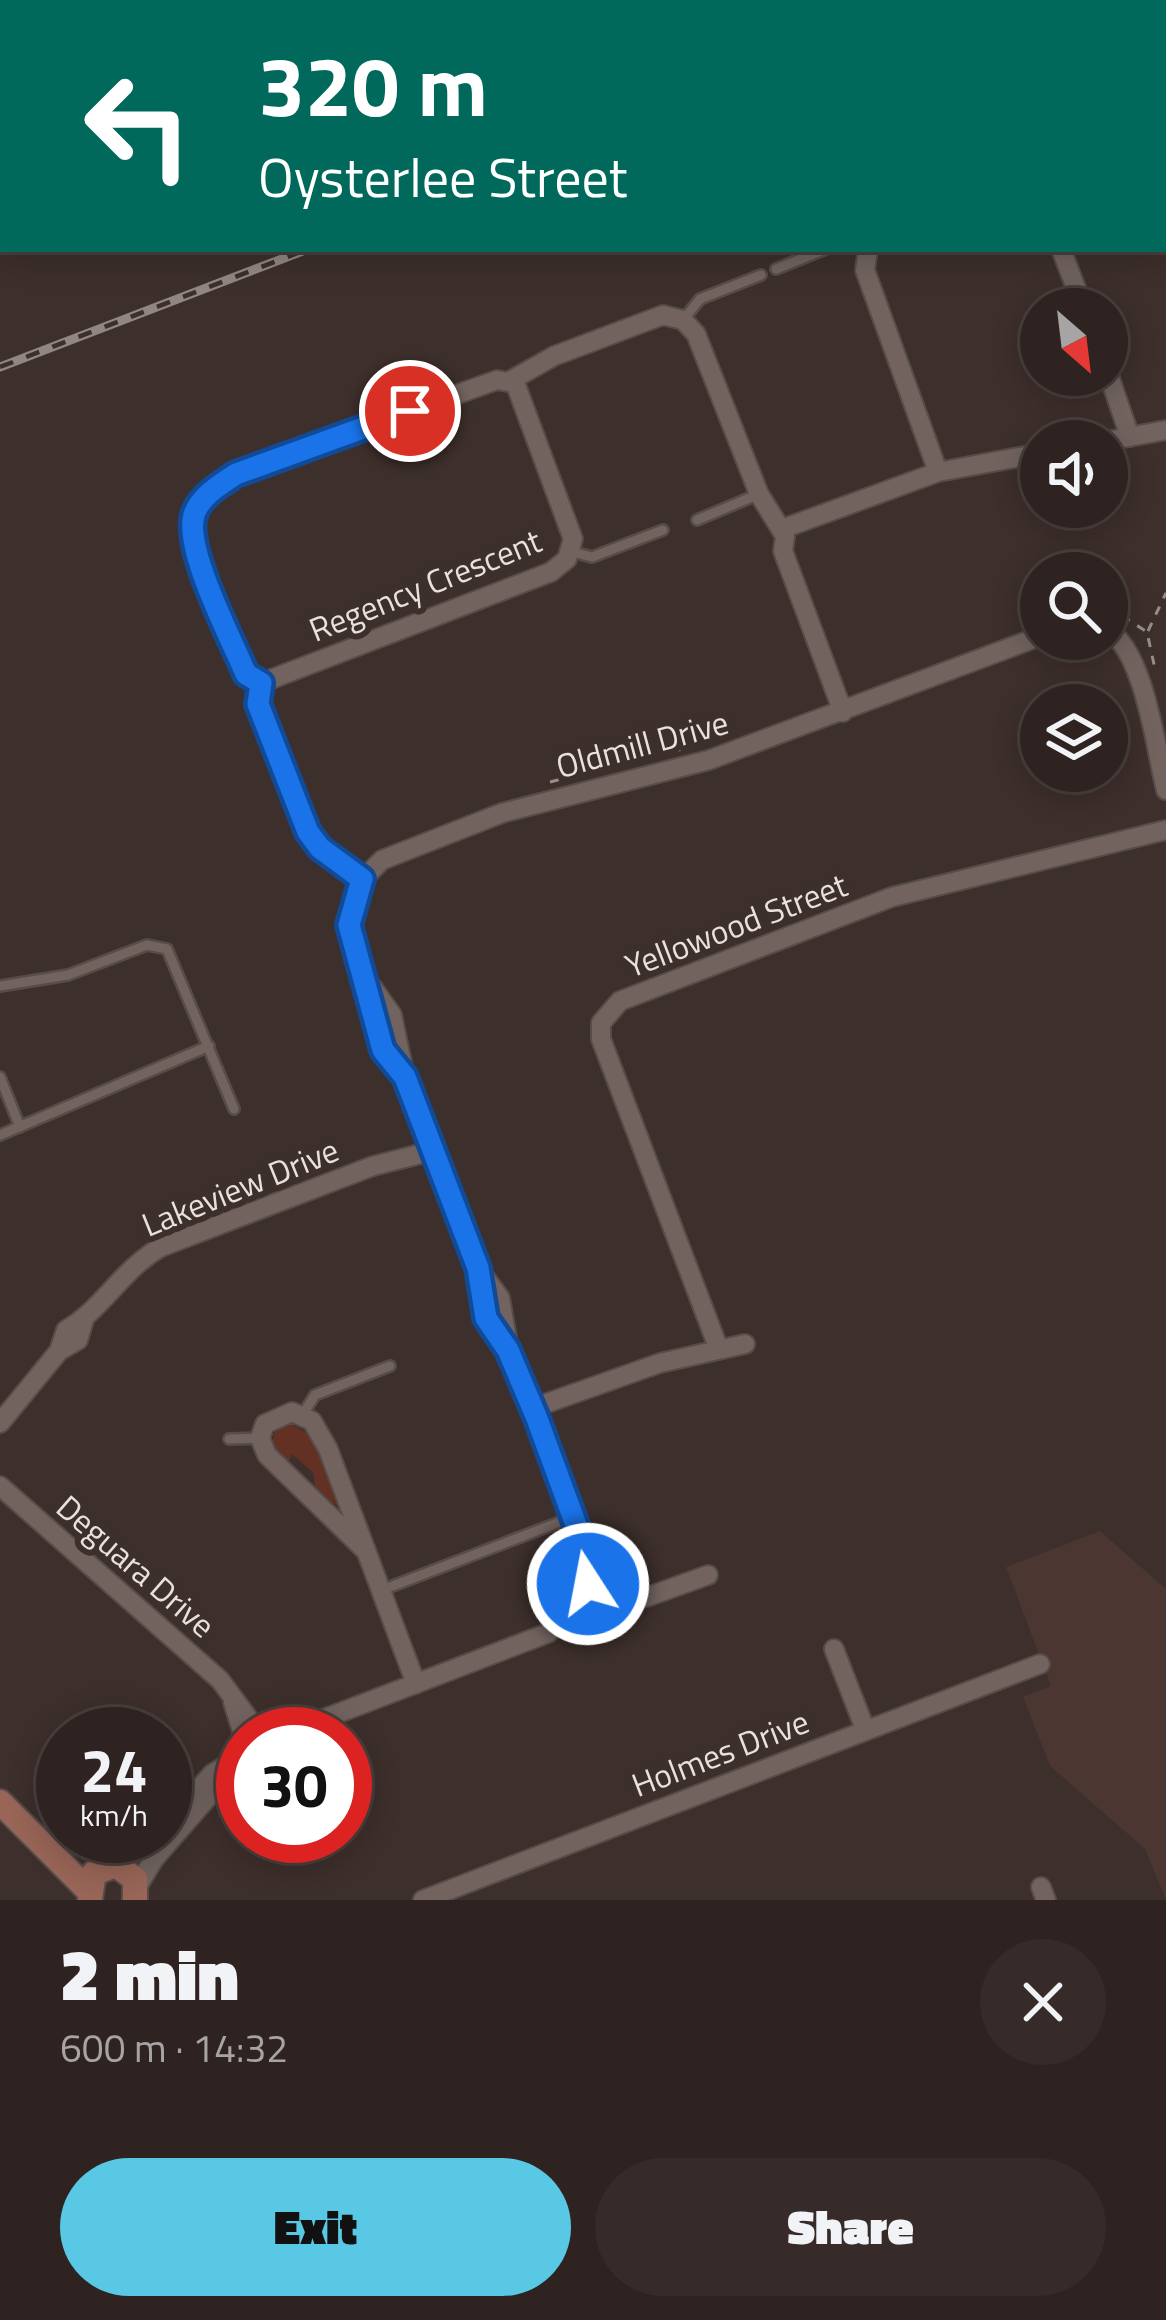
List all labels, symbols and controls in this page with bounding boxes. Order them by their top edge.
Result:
text: 320 m [258,21,488,149]
icon: left [60,48,216,204]
text: Oysterlee Street [258,136,627,218]
north arrow [1020,288,1128,396]
map controls [1020,288,1128,792]
pin [359,360,461,462]
icon: arrive [377,378,443,444]
button: sound [1020,420,1128,528]
street label: Regency Crescent [301,515,549,654]
button: search [1020,552,1128,660]
button: layers [1020,684,1128,792]
street label: Oldmill Drive [550,697,734,791]
street label: Yellowood Street [618,860,855,990]
street label: Lakeview Drive [134,1125,346,1249]
street label: Deguara Drive [46,1483,226,1649]
position arrow [525,1521,651,1647]
street label: Holmes Drive [624,1696,816,1810]
speed limit sign: 30 [216,1707,372,1863]
text: 24 [80,1724,148,1815]
text: km/h [80,1792,148,1838]
text: 2 min [60,1918,239,2028]
button: close [980,1939,1106,2065]
text: 600 m · 14:32 [60,2018,288,2077]
button: Exit [60,2158,571,2296]
button: Share [595,2158,1106,2296]

